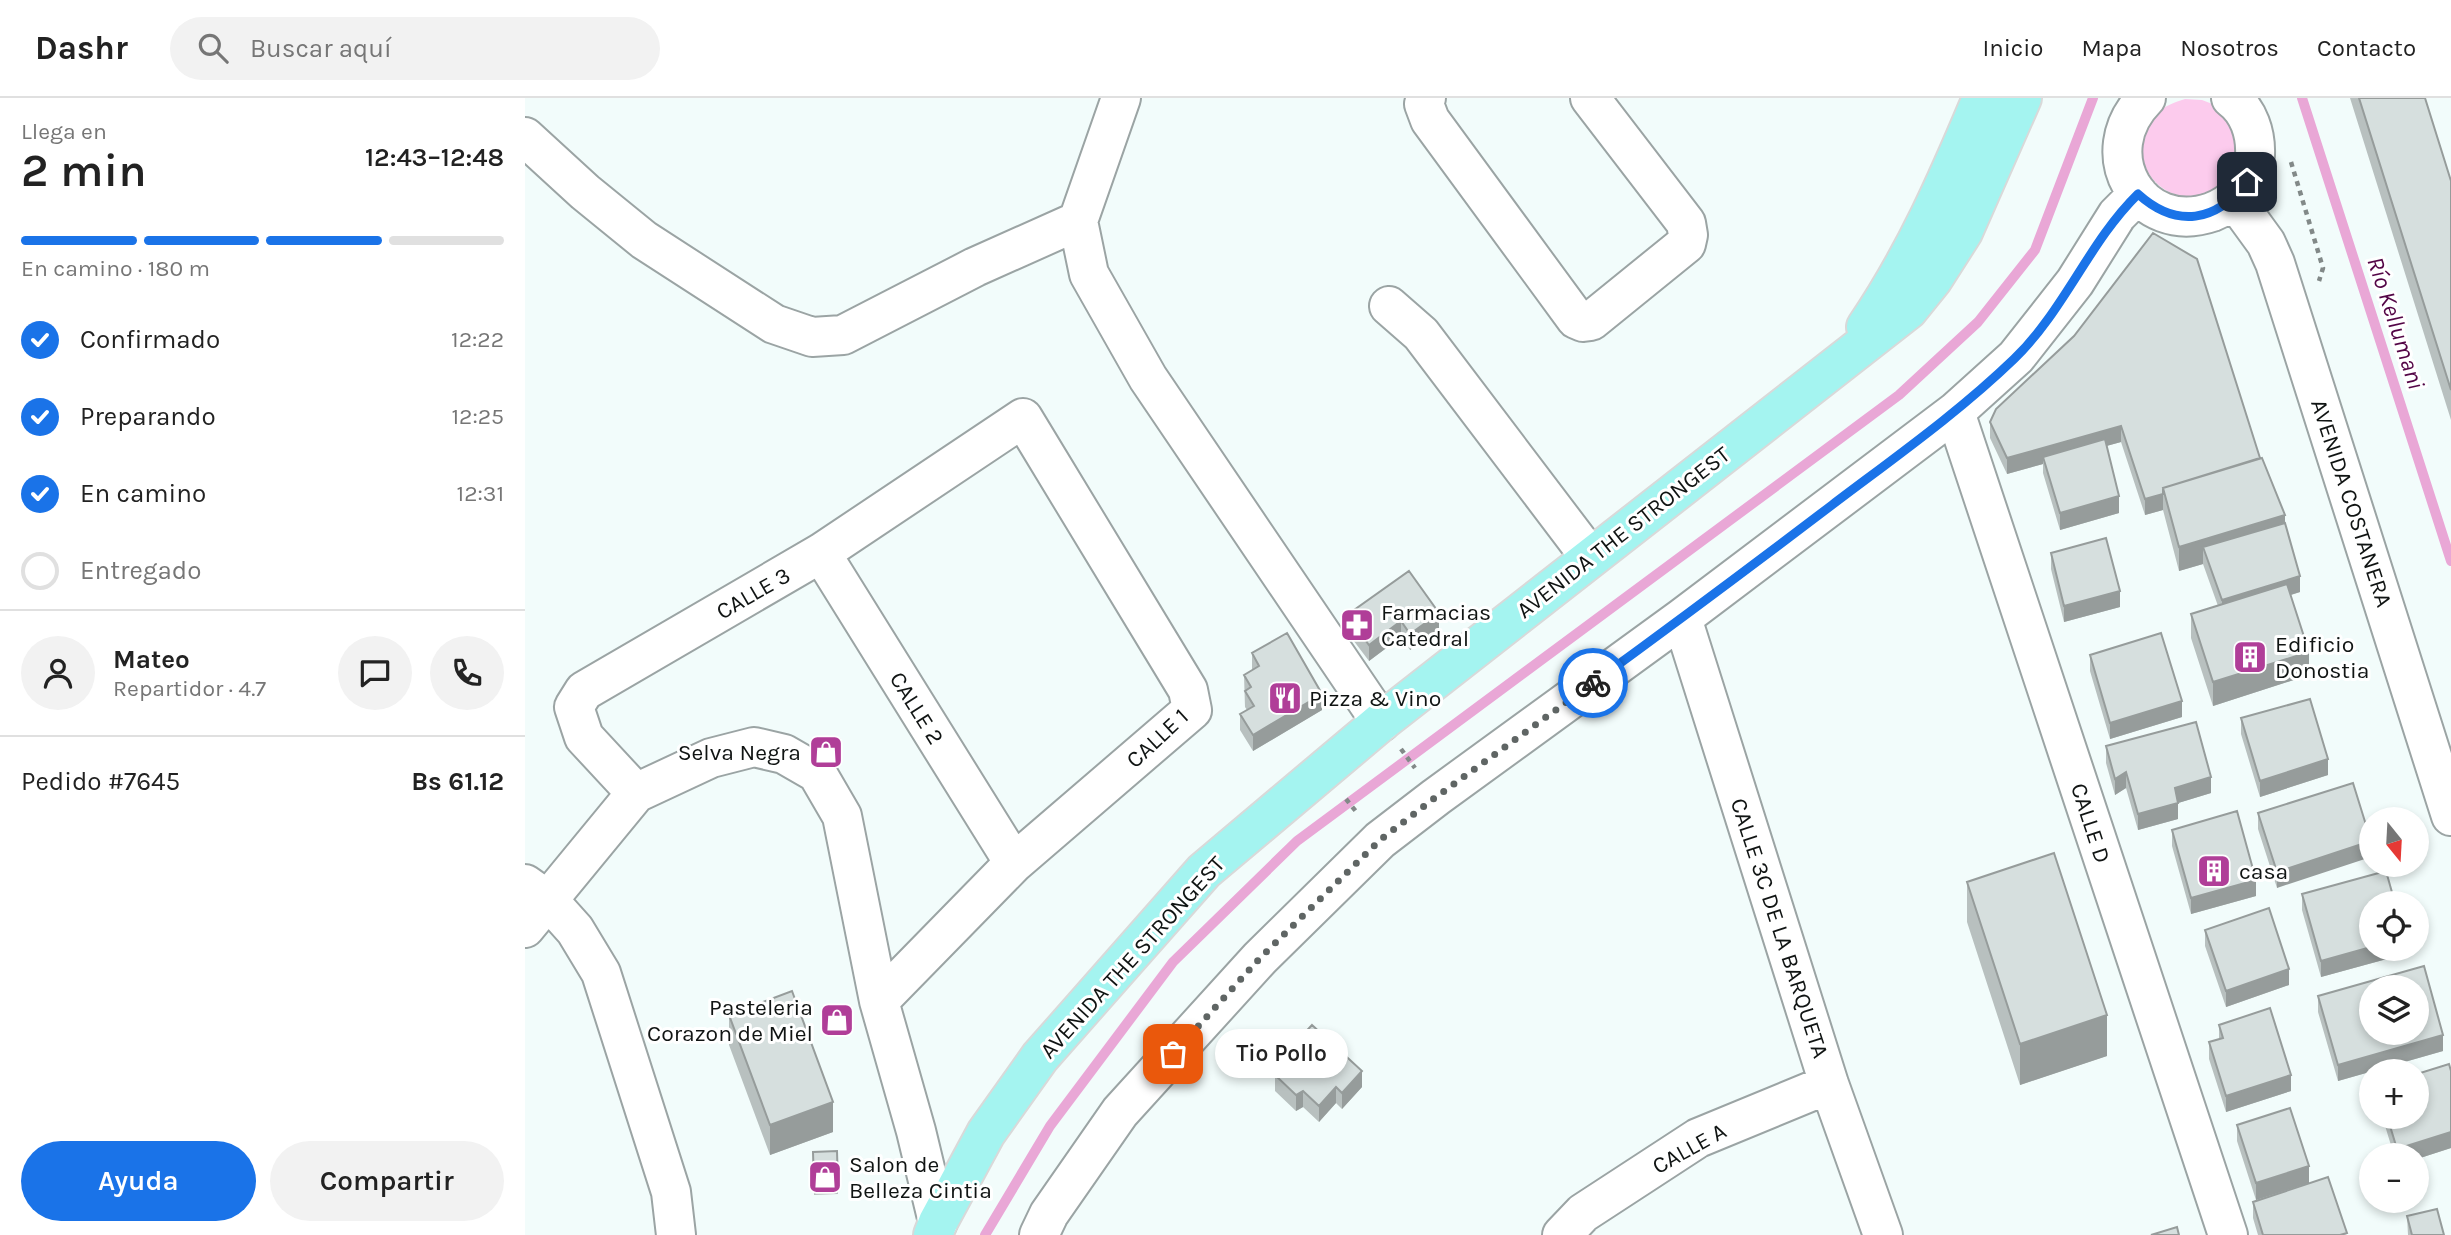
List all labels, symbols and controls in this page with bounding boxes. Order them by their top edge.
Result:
search box [170,17,660,80]
text: Dashr [35,29,128,67]
icon: search [194,29,232,67]
text: Buscar aquí [250,33,392,64]
text: Inicio [1982,34,2043,62]
text: Mapa [2081,34,2142,62]
text: Nosotros [2180,34,2279,62]
text: Contacto [2317,34,2416,62]
text: Llega en [21,118,107,145]
text: 12:43–12:48 [365,142,504,173]
text: 2 min [21,144,147,198]
pin [2217,152,2277,212]
icon: home [2228,163,2266,201]
water label: Río Kellumani [2361,253,2431,393]
text: En camino · 180 m [21,255,210,282]
icon: check [21,321,59,359]
text: Confirmado [80,324,220,355]
text: 12:22 [451,326,504,353]
street label: AVENIDA COSTANERA [2305,396,2398,611]
icon: check [21,398,59,436]
text: Preparando [80,401,216,432]
text: 12:25 [451,403,504,430]
street label: AVENIDA THE STRONGEST [1511,441,1736,624]
icon: check [21,475,59,513]
text: En camino [80,478,206,509]
text: 12:31 [457,480,504,507]
text: Entregado [80,555,201,586]
street label: CALLE 3 [712,562,795,625]
place label: Farmacias Catedral [1381,599,1491,652]
pharmacy icon: Farmacias Catedral [1338,606,1376,644]
place label: Edificio Donostia [2275,631,2369,684]
button: person [21,636,95,710]
button: chat [338,636,412,710]
button: phone [430,636,504,710]
building icon: Edificio Donostia [2231,638,2269,676]
text: Mateo [113,644,190,675]
courier [1558,648,1628,718]
icon: bike [1574,664,1612,702]
street label: CALLE 2 [884,667,949,750]
text: Repartidor · 4.7 [113,675,266,702]
restaurant icon: Pizza & Vino [1266,679,1304,717]
place label: Pizza & Vino [1309,685,1441,712]
street label: CALLE 1 [1121,703,1194,774]
shop icon: Selva Negra [807,733,845,771]
place label: Selva Negra [678,739,801,766]
text: Pedido #7645 [21,766,180,797]
text: Bs 61.12 [411,766,504,797]
street label: CALLE D [2065,780,2116,867]
street label: CALLE 3C DE LA BARQUETA [1725,795,1834,1062]
north arrow [2359,807,2429,877]
map controls [2359,807,2429,1213]
street label: AVENIDA THE STRONGEST [1034,850,1231,1064]
building icon: casa [2195,852,2233,890]
place label: casa [2239,858,2288,885]
button: locate [2359,891,2429,961]
button: layers [2359,975,2429,1045]
place label: Pasteleria Corazon de Miel [647,994,813,1047]
shop icon: Pasteleria Corazon de Miel [818,1001,856,1039]
pin [1143,1024,1203,1084]
callout: Tio Pollo [1215,1030,1348,1079]
icon: bag [1154,1035,1192,1073]
text: Tio Pollo [1236,1040,1327,1067]
button: + [2359,1059,2429,1129]
street label: CALLE A [1648,1117,1731,1180]
button: Ayuda [21,1141,256,1221]
button: Compartir [270,1141,504,1221]
button: − [2359,1143,2429,1213]
place label: Salon de Belleza Cintia [849,1151,992,1204]
shop icon: Salon de Belleza Cintia [806,1158,844,1196]

